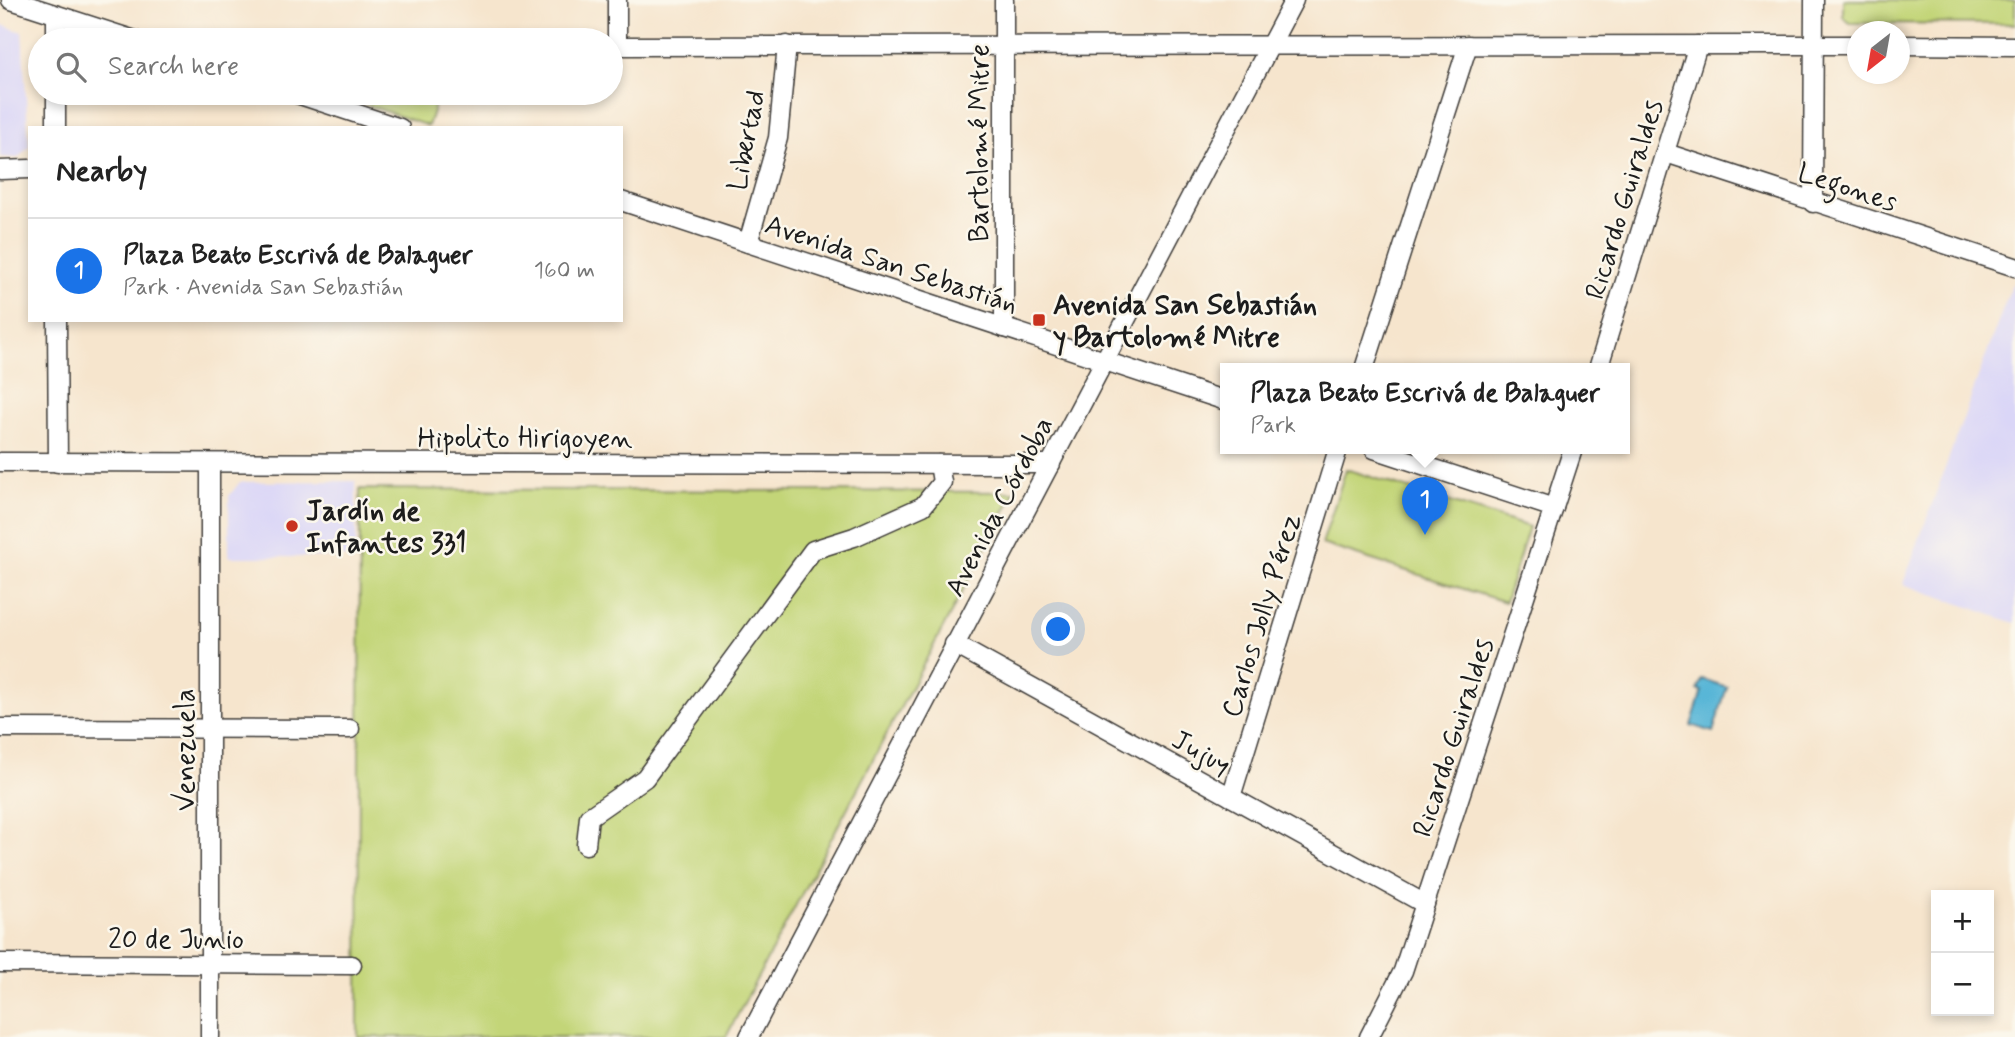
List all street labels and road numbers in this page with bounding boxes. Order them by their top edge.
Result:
street label: Bartolomé Mitre [962,44,999,242]
street label: Libertad [720,87,775,194]
street label: Ricardo Guiraldes [1577,95,1673,304]
street label: Legones [1792,155,1902,225]
street label: Avenida San Sebastián [760,207,1022,324]
street label: Avenida Córdoba [937,411,1063,604]
street label: Hipolito Hirigoyen [418,421,632,458]
street label: Carlos Jolly Pérez [1214,509,1311,722]
street label: Ricardo Guiraldes [1405,634,1504,842]
street label: Venezuela [168,689,205,811]
street label: Jujuy [1165,722,1237,784]
street label: 20 de Junio [108,922,244,959]

